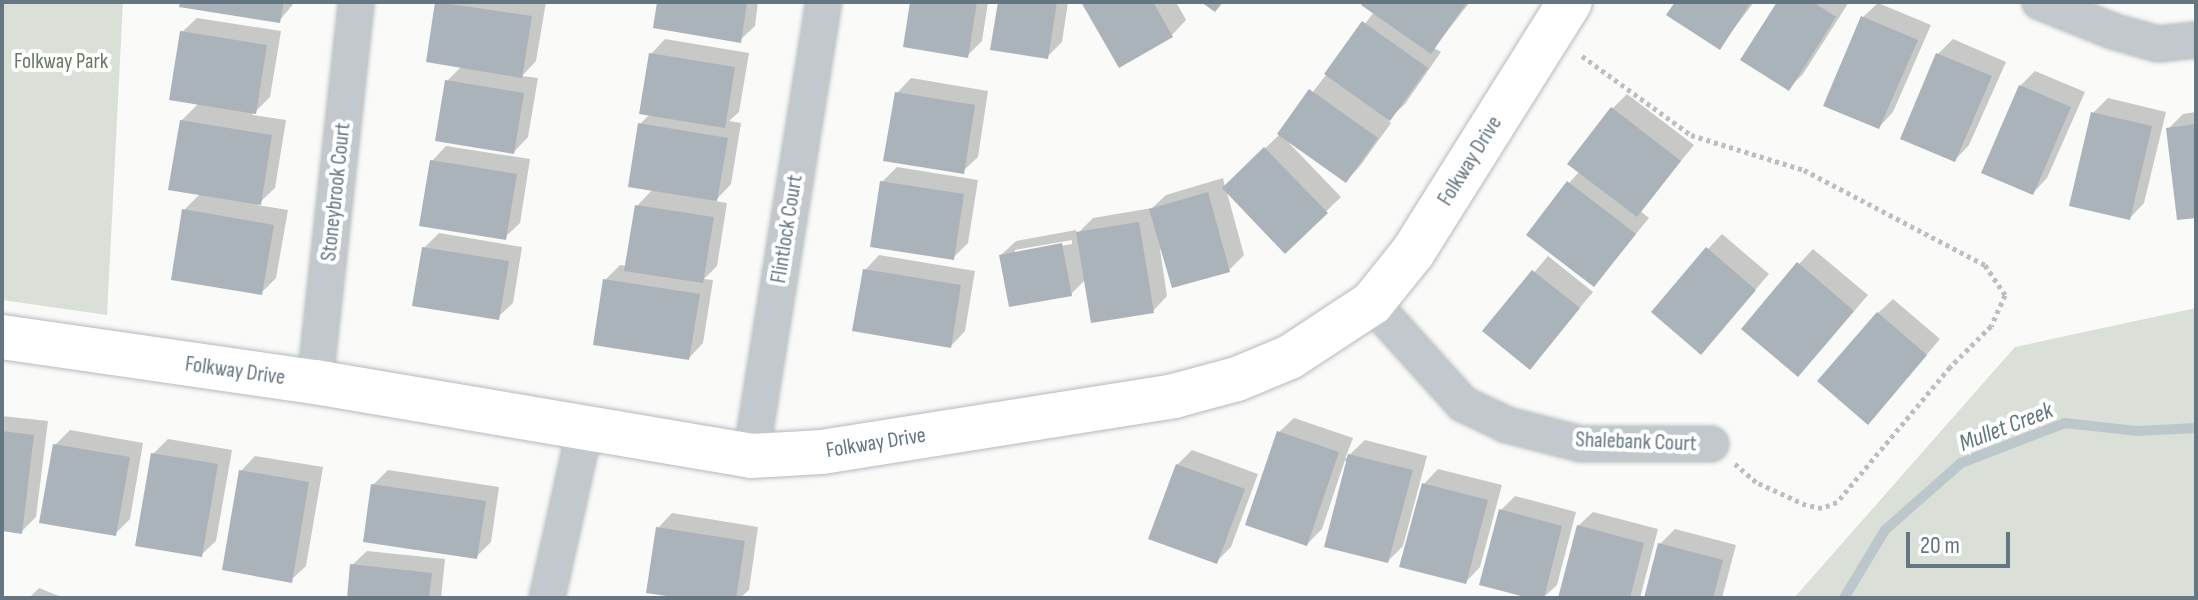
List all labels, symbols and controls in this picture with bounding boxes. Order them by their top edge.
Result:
park label: Folkway Park [14,49,108,75]
street label: Folkway Drive [1432,111,1508,211]
street label: Stoneybrook Court [316,121,356,263]
street label: Flintlock Court [765,173,809,285]
street label: Folkway Drive [183,351,287,391]
water label: Mullet Creek [1955,396,2057,458]
street label: Folkway Drive [824,422,928,464]
street label: Shalebank Court [1575,427,1697,457]
scale bar [1910,516,2014,566]
text: 20 m [1920,531,1960,560]

